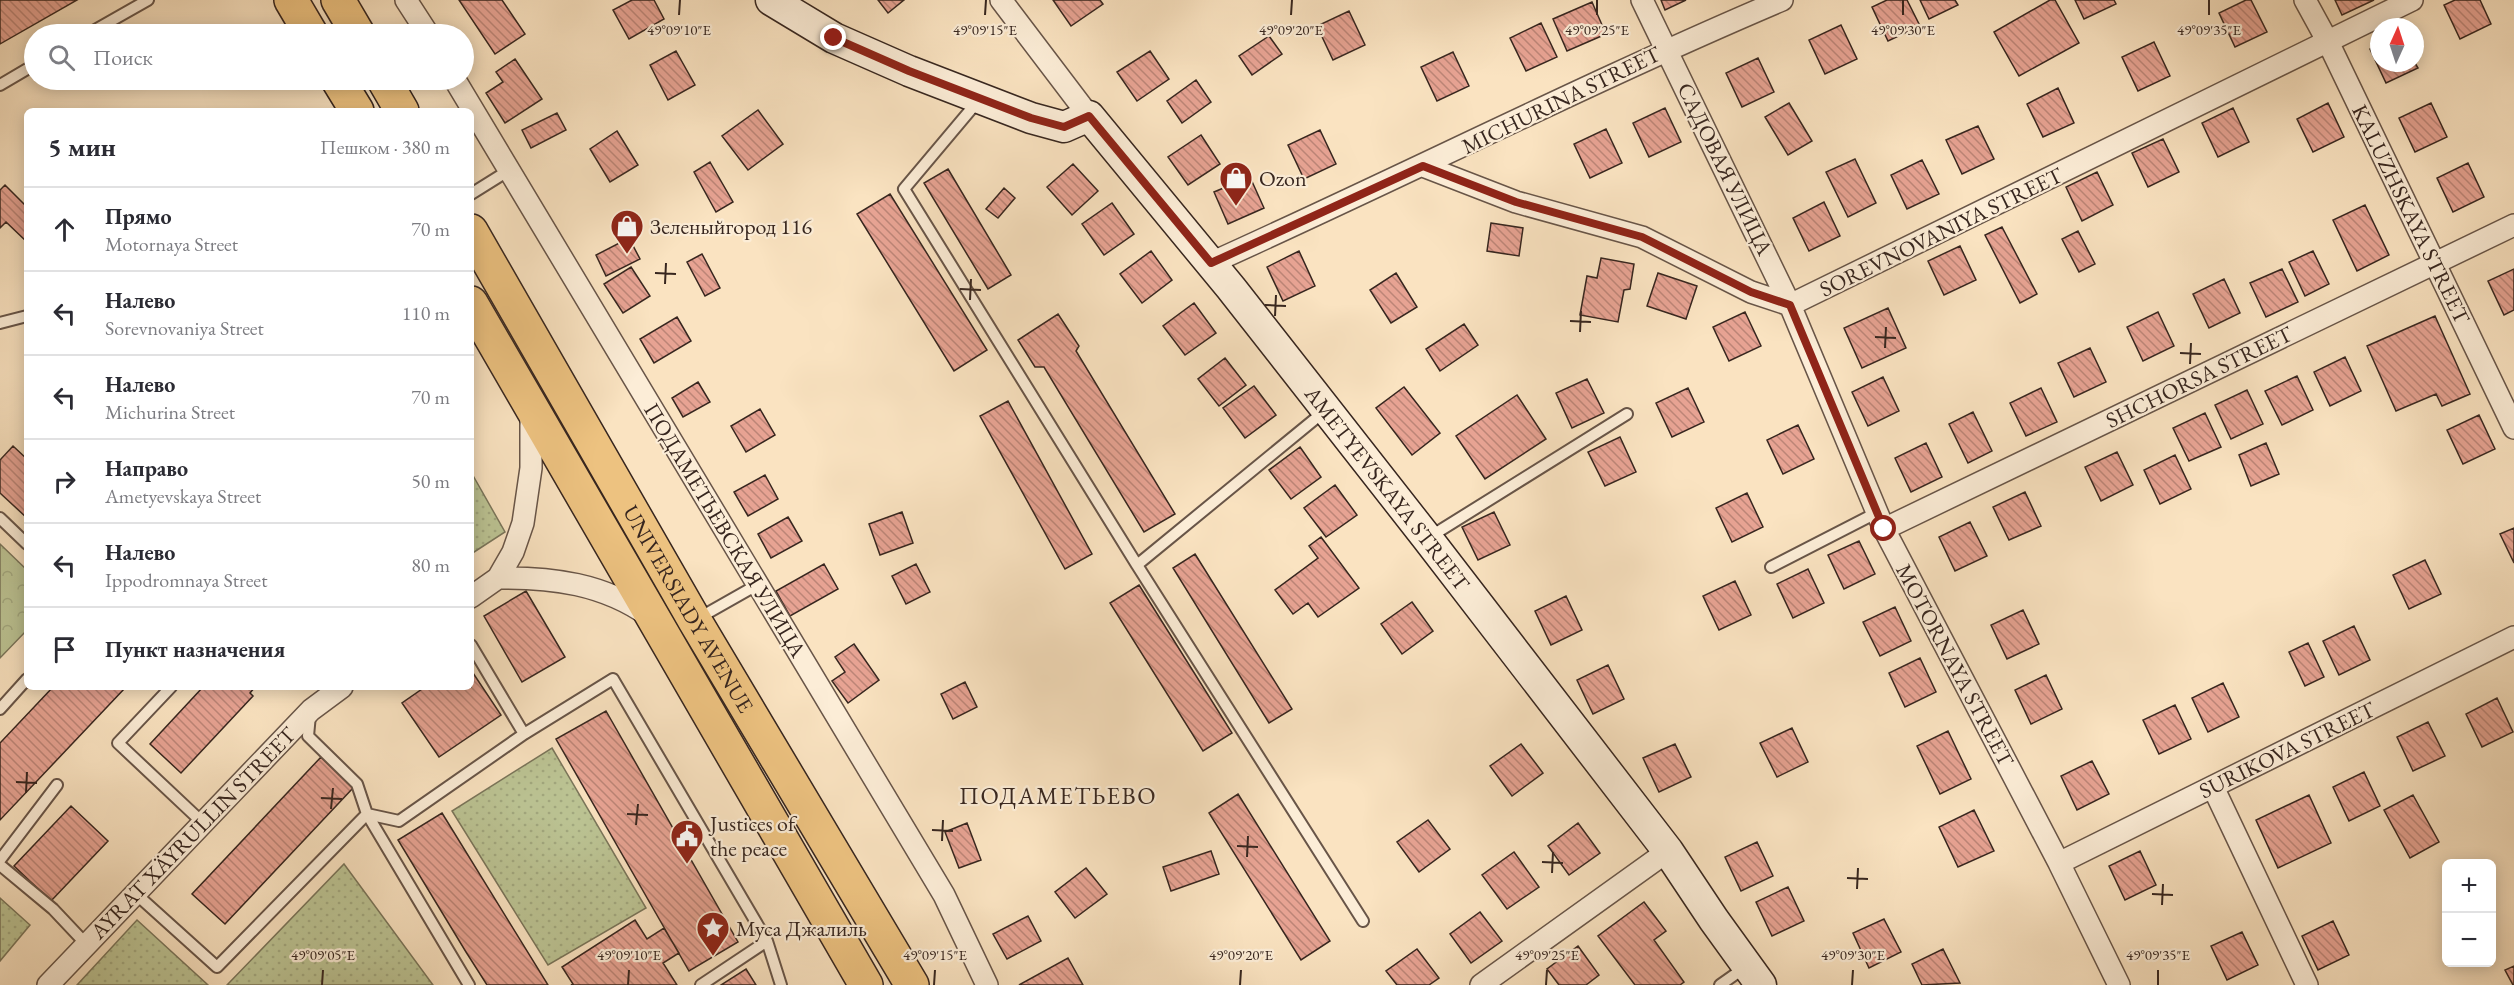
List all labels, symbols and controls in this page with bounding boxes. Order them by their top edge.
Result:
north arrow [2370,18,2424,72]
text: 49°09'10"E [647,20,712,39]
text: 49°09'15"E [953,20,1018,39]
text: 49°09'20"E [1259,20,1324,39]
text: 49°09'25"E [1565,20,1630,39]
text: 49°09'30"E [1871,20,1936,39]
text: 49°09'35"E [2177,20,2242,39]
search box [24,24,474,90]
route end [820,24,846,50]
street label: MICHURINA STREET [1457,39,1665,161]
icon: search [45,41,78,74]
text: Поиск [93,43,153,72]
street label: САДОВАЯ УЛИЦА [1671,78,1780,261]
street label: KALUZHSKAYA STREET [2345,100,2477,329]
text: 5 мин [48,130,116,164]
text: Пешком · 380 m [320,134,450,160]
shop icon: Ozon [1218,160,1254,207]
street label: SOREVNOVANIYA STREET [1815,160,2068,304]
place label: Ozon [1259,164,1307,193]
text: Прямо [105,202,172,231]
shop icon: Зеленыйгород 116 [609,208,645,255]
place label: Зеленыйгород 116 [650,212,812,241]
icon: ahead [48,213,81,246]
text: 70 m [411,216,450,242]
text: Motornaya Street [105,231,238,257]
text: Налево [105,286,175,315]
icon: left [48,297,81,330]
text: 110 m [402,300,450,326]
text: Sorevnovaniya Street [105,315,264,341]
street label: SHCHORSA STREET [2101,319,2297,435]
text: Налево [105,370,175,399]
street label: AMETYEVSKAYA STREET [1298,379,1477,597]
icon: left [48,381,81,414]
text: 70 m [411,384,450,410]
street label: ПОДАМЕТЬЕВСКАЯ УЛИЦА [637,397,813,663]
text: Michurina Street [105,399,235,425]
text: Направо [105,454,188,483]
icon: right [48,465,81,498]
text: 50 m [411,468,450,494]
text: Ametyevskaya Street [105,483,261,509]
street label: UNIVERSIADY AVENUE [617,500,761,718]
route start [1870,515,1896,541]
text: Налево [105,538,175,567]
icon: left [48,549,81,582]
text: 80 m [411,552,450,578]
street label: MOTORNAYA STREET [1889,559,2021,772]
text: Ippodromnaya Street [105,567,267,593]
icon: arrive [48,633,81,666]
text: Пункт назначения [105,635,285,664]
street label: SURIKOVA STREET [2194,695,2380,805]
street label: AYRAT XÄYRULLIN STREET [83,721,302,946]
district label: ПОДАМЕТЬЕВО [959,780,1157,811]
place label: Justices of the peace [708,809,798,863]
public building icon: Justices of the peace [669,818,705,865]
map controls [2442,859,2496,967]
button: + [2442,859,2496,913]
place icon: Муса Джалиль [695,910,731,957]
button: − [2442,913,2496,967]
place label: Муса Джалиль [736,914,867,943]
text: 49°09'05"E [291,945,356,964]
text: 49°09'10"E [597,945,662,964]
text: 49°09'15"E [903,945,968,964]
text: 49°09'20"E [1209,945,1274,964]
text: 49°09'25"E [1515,945,1580,964]
text: 49°09'30"E [1821,945,1886,964]
text: 49°09'35"E [2126,945,2191,964]

